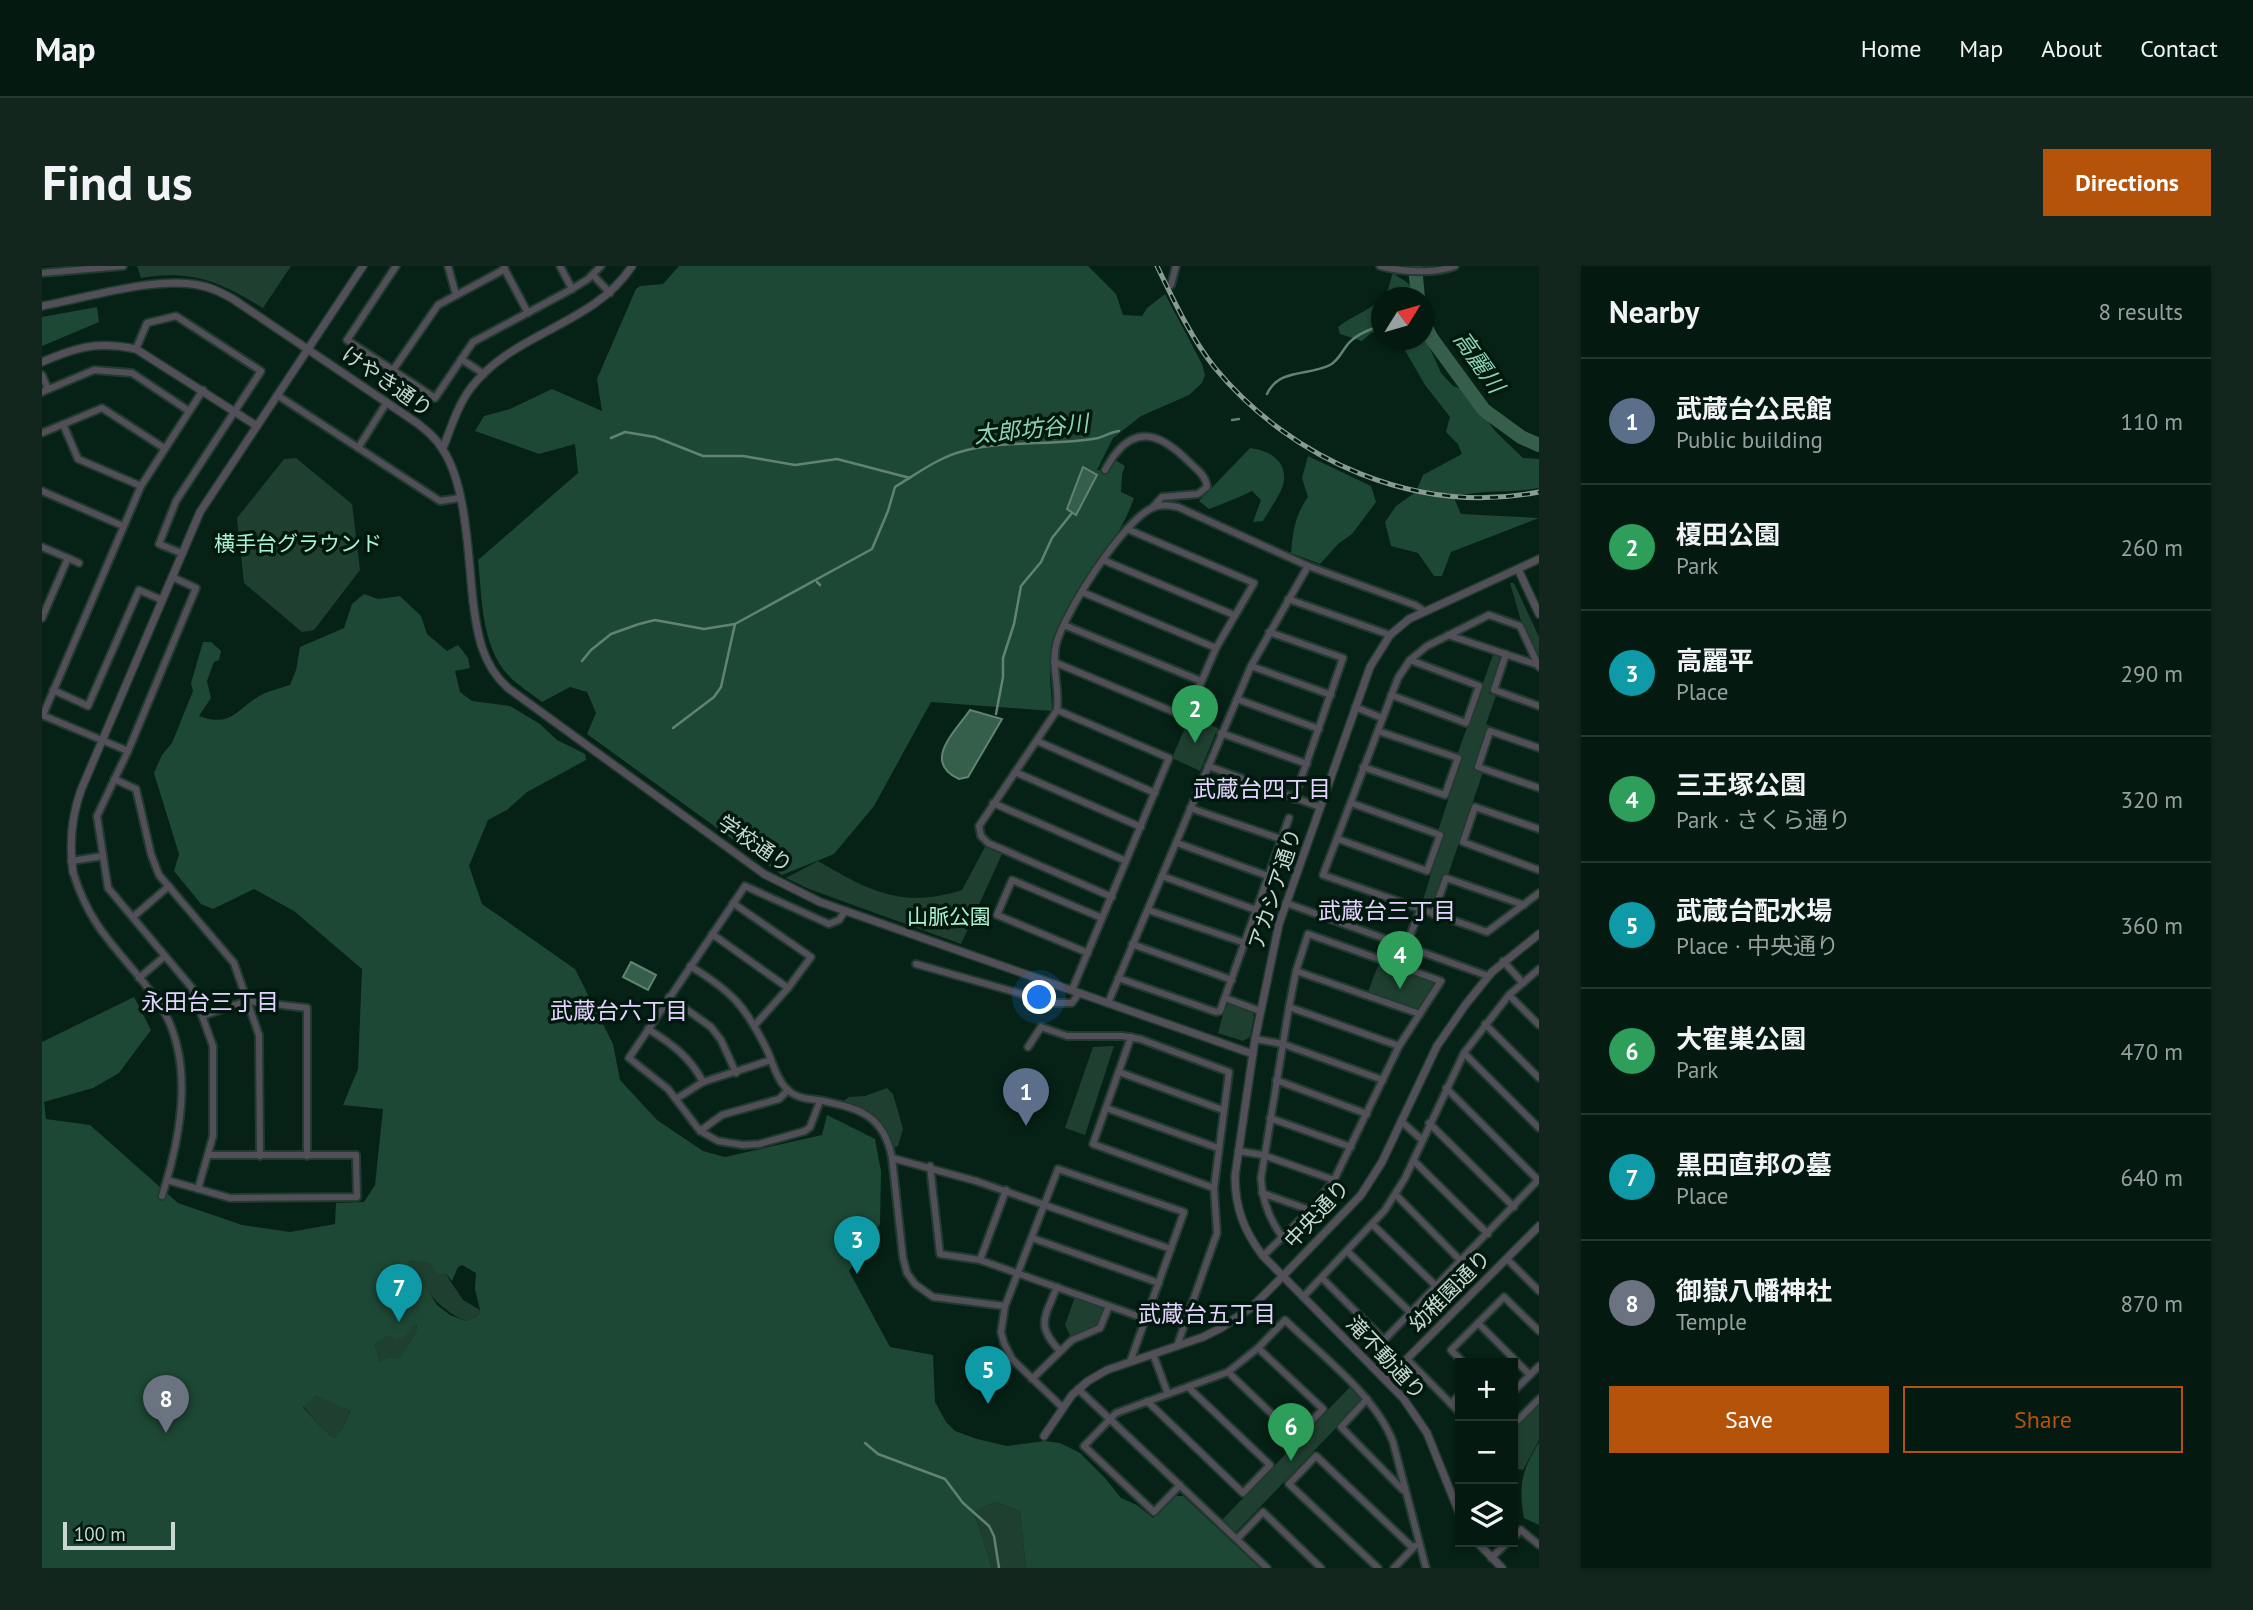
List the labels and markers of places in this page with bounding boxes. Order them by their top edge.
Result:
pin: 2 [1172,685,1218,743]
pin: 4 [1377,931,1423,989]
pin: 1 [1003,1068,1049,1126]
pin: 3 [834,1216,880,1274]
pin: 7 [376,1264,422,1322]
pin: 5 [965,1346,1011,1404]
pin: 8 [143,1375,189,1433]
pin: 6 [1268,1403,1314,1461]

